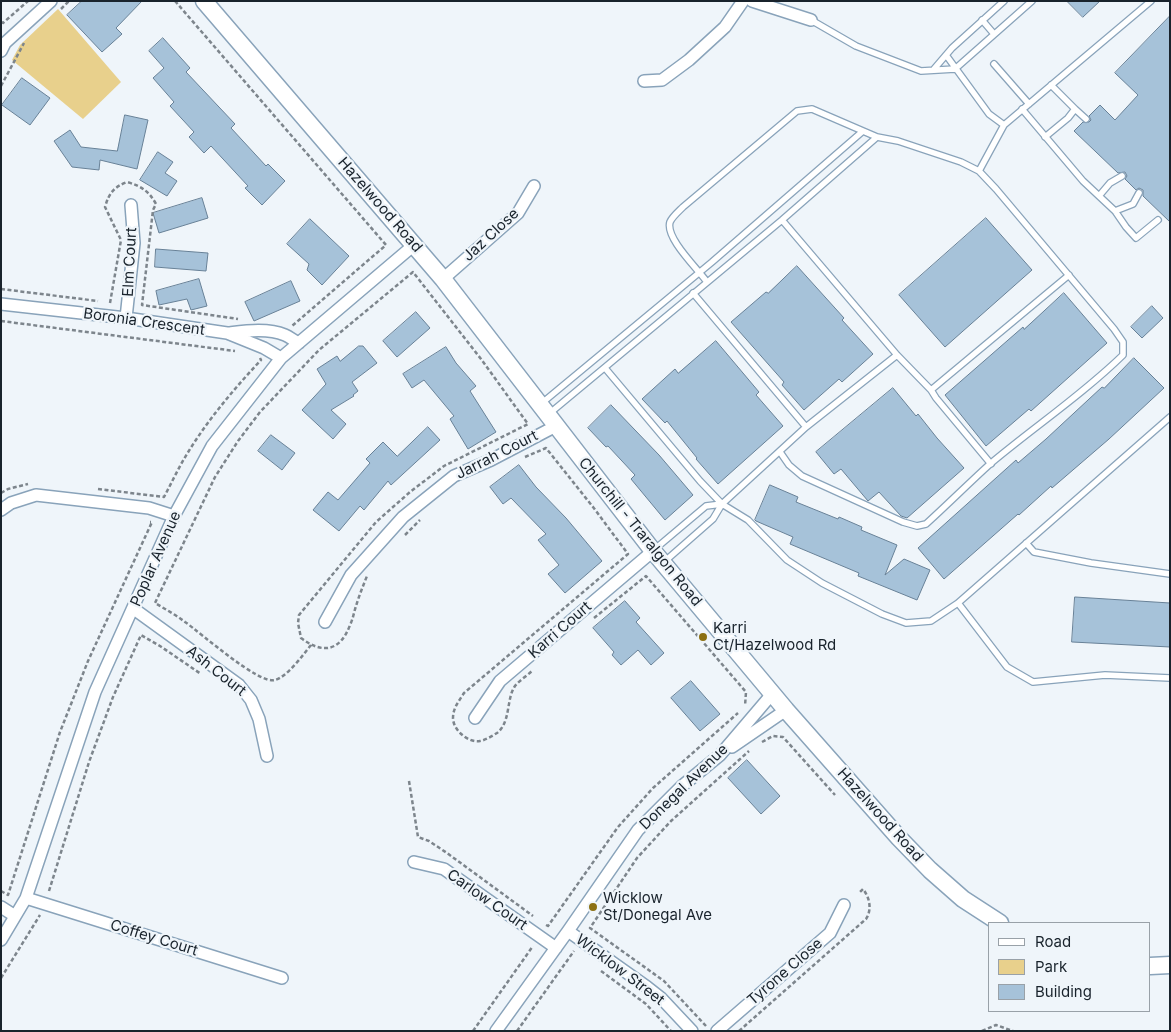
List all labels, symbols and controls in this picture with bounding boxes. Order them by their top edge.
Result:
street label: Hazelwood Road [334,154,426,256]
street label: Jaz Close [459,205,523,265]
street label: Elm Court [119,227,141,297]
street label: Boronia Crescent [82,305,206,339]
street label: Jarrah Court [453,427,541,483]
street label: Churchill - Traralgon Road [575,454,705,610]
street label: Poplar Avenue [127,509,185,609]
street label: Karri Court [525,598,595,662]
place label: Karri Ct/Hazelwood Rd [713,619,836,654]
marker: Karri Ct/Hazelwood Rd [697,631,709,643]
street label: Ash Court [182,642,250,700]
street label: Donegal Avenue [636,740,732,834]
street label: Hazelwood Road [833,765,927,865]
street label: Carlow Court [443,866,531,934]
place label: Wicklow St/Donegal Ave [603,889,712,924]
marker: Wicklow St/Donegal Ave [587,901,599,913]
street label: Coffey Court [108,916,200,960]
legend [988,922,1151,1012]
street label: Wicklow Street [572,931,668,1009]
text: Road [1035,932,1071,951]
street label: Tyrone Close [744,934,826,1010]
text: Park [1035,957,1067,976]
text: Building [1035,982,1092,1001]

